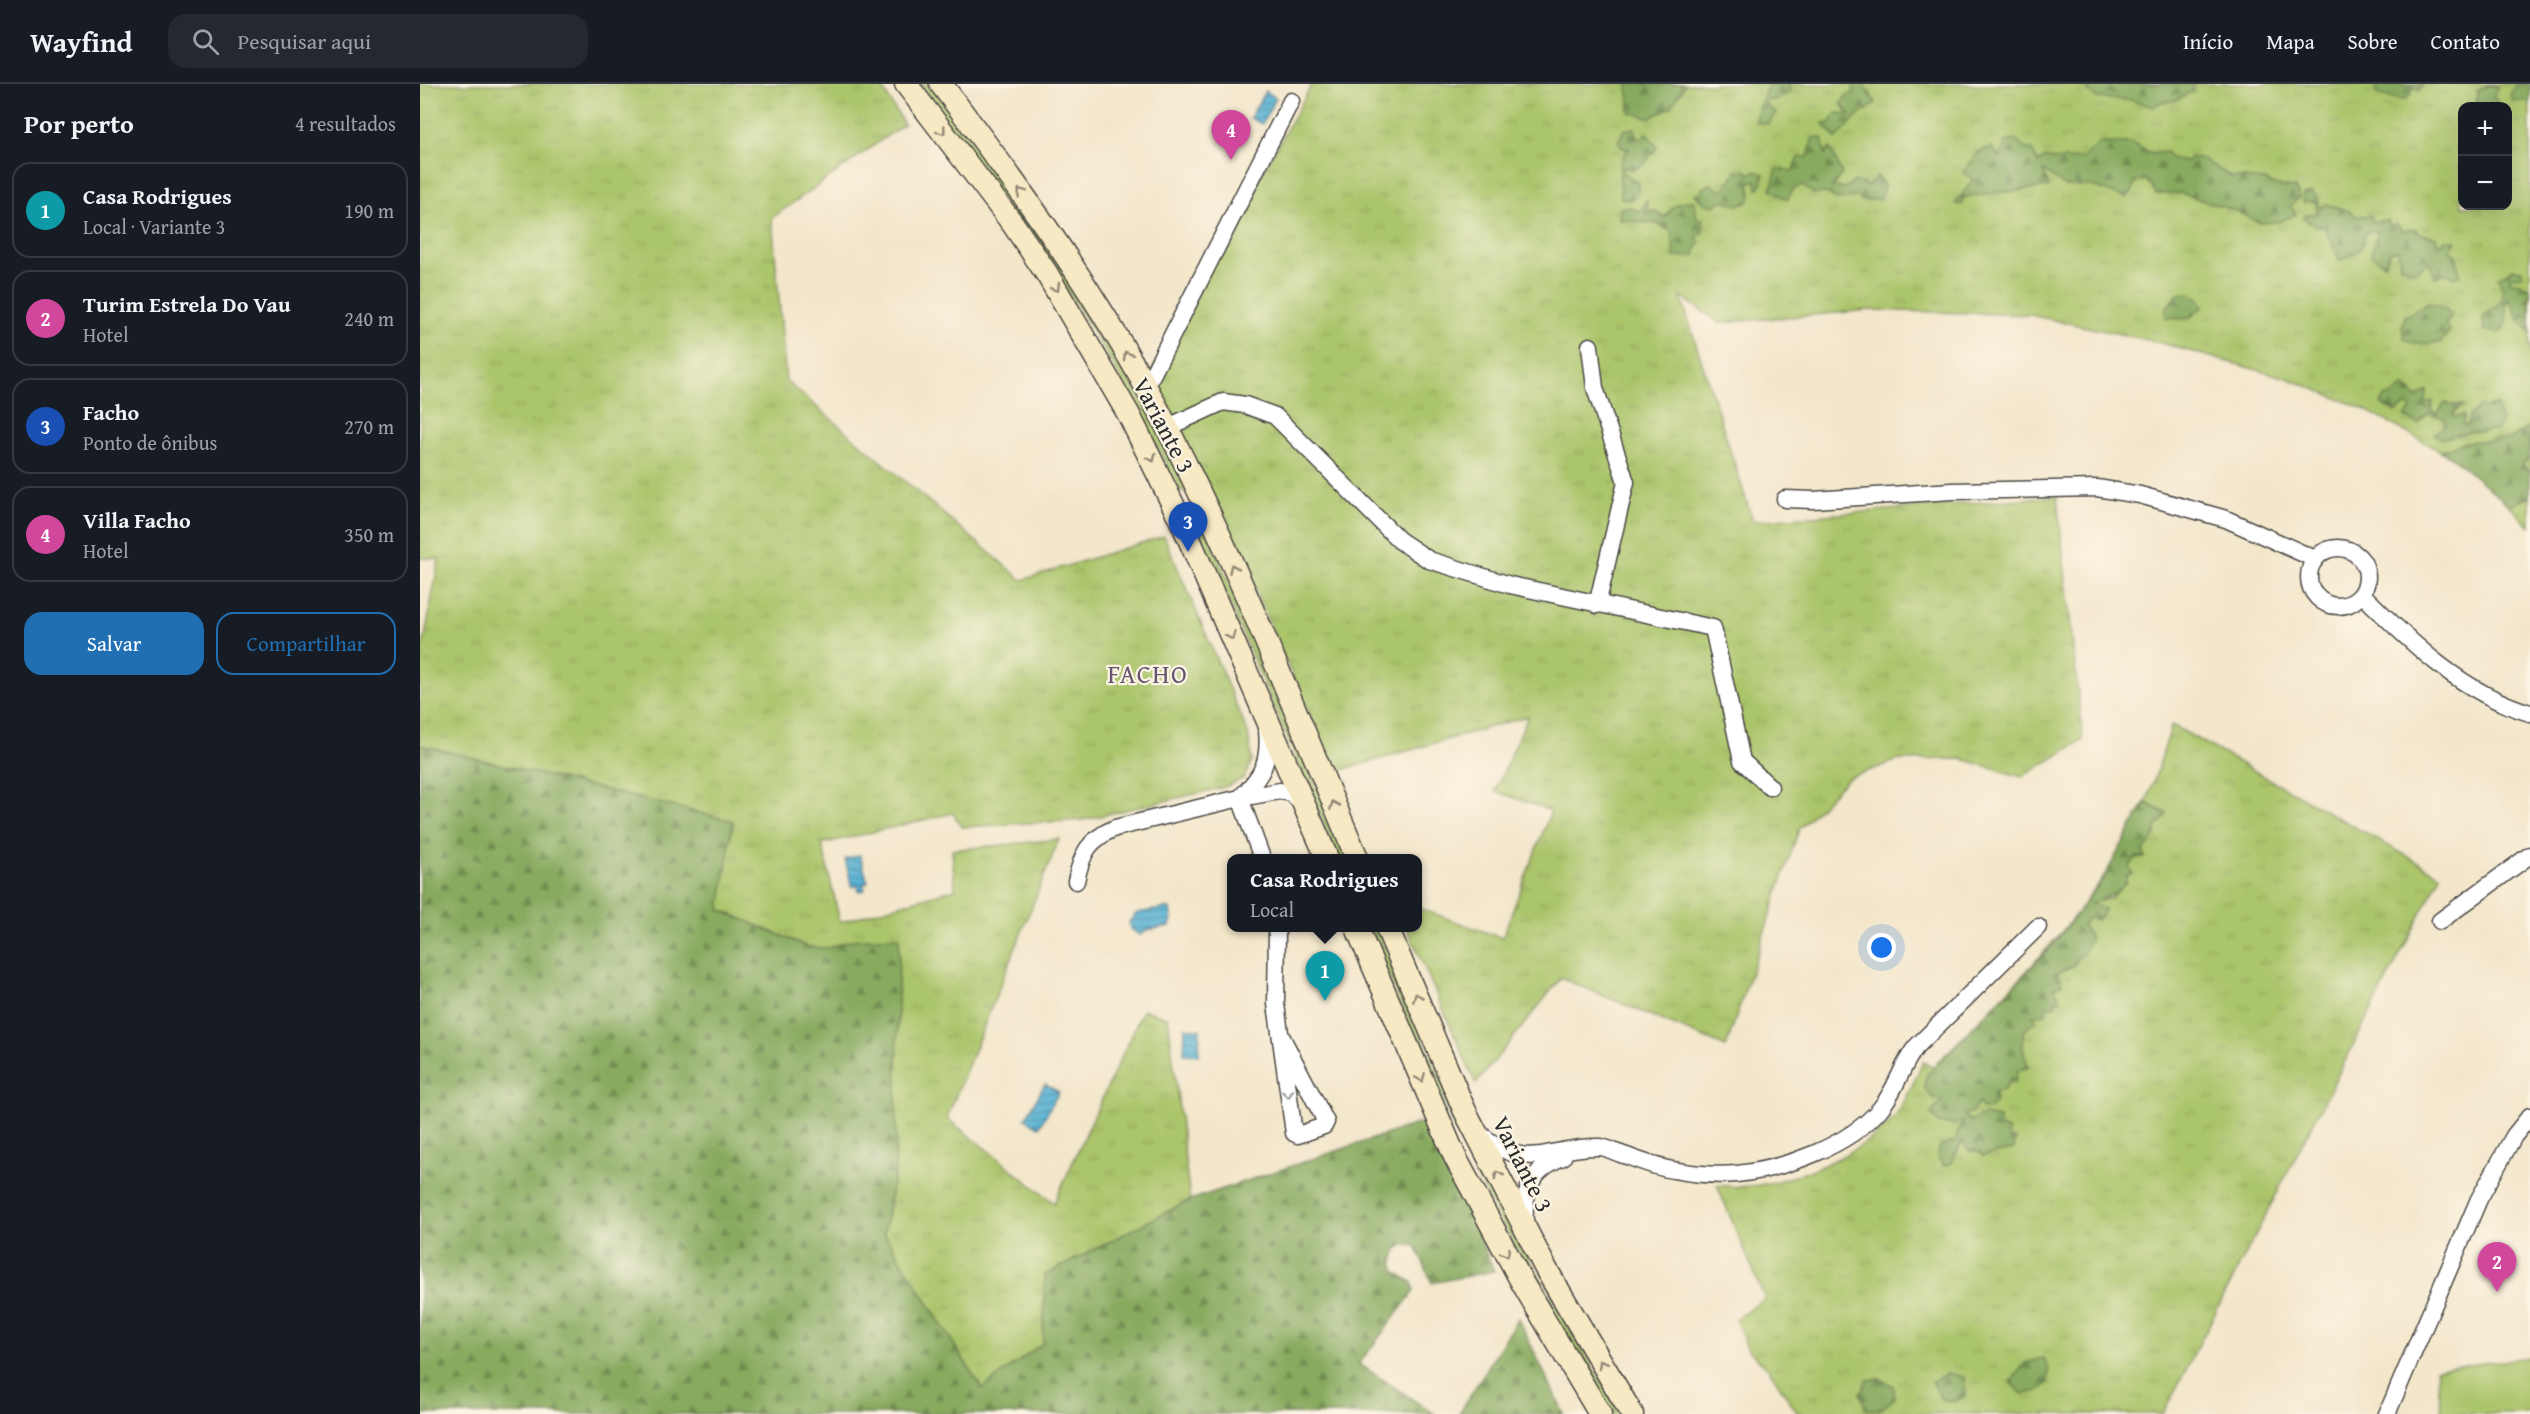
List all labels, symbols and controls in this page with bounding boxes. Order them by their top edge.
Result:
search box [168,14,588,68]
text: Wayfind [30,21,132,62]
icon: search [189,25,222,58]
text: Pesquisar aqui [237,25,371,57]
text: Início [2183,26,2233,57]
text: Mapa [2266,26,2315,57]
text: Sobre [2348,26,2398,57]
text: Contato [2431,26,2500,57]
map controls [2458,102,2512,210]
button: + [2458,102,2512,156]
text: Por perto [24,104,134,143]
text: 4 resultados [295,109,396,138]
pin: 4 [1212,110,1250,160]
one-way arrow [934,124,945,135]
button: − [2458,156,2512,210]
text: Casa Rodrigues [83,180,232,212]
one-way arrow [1017,187,1028,198]
text: 1 [40,196,51,225]
text: 190 m [344,196,394,225]
text: Local · Variante 3 [83,212,225,241]
one-way arrow [1048,282,1060,292]
text: Turim Estrela Do Vau [83,288,291,320]
text: 2 [40,304,51,333]
text: 240 m [344,304,394,333]
text: Hotel [83,320,129,349]
one-way arrow [1123,351,1135,361]
street label: Variante 3 [1124,371,1204,479]
text: Facho [83,396,139,428]
text: 3 [40,412,51,441]
text: 270 m [344,412,394,441]
text: Ponto de ônibus [83,428,217,457]
one-way arrow [1145,452,1156,462]
pin: 3 [1168,502,1208,552]
text: Villa Facho [83,504,191,536]
text: 4 [40,520,51,549]
text: 350 m [344,520,394,549]
text: Hotel [83,536,129,565]
one-way arrow [1228,563,1240,574]
button: Salvar [24,612,204,675]
button: Compartilhar [216,612,396,675]
one-way arrow [1224,630,1236,641]
district label: FACHO [1108,654,1188,693]
one-way arrow [1329,800,1341,811]
popup [1227,854,1422,932]
text: Casa Rodrigues [1250,863,1399,895]
text: Local [1250,895,1294,924]
your location [1867,933,1896,962]
pin: 1 [1306,952,1344,1001]
one-way arrow [1412,993,1424,1004]
one-way arrow [1414,1071,1426,1082]
one-way arrow [1282,1089,1294,1098]
street label: Variante 3 [1484,1110,1562,1218]
one-way arrow [1494,1170,1505,1181]
pin: 2 [2478,1242,2516,1292]
one-way arrow [1499,1247,1510,1257]
one-way arrow [1598,1360,1609,1370]

